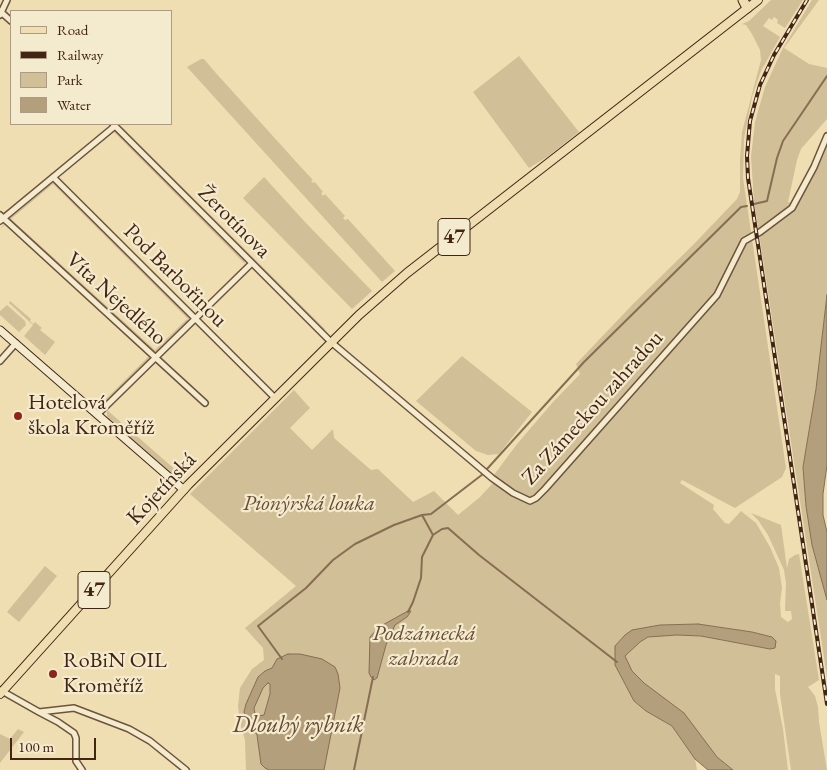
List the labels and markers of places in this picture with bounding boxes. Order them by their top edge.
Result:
place label: Hotelová škola Kroměříž [28,390,154,442]
marker: Hotelová škola Kroměříž [12,410,24,422]
place label: RoBiN OIL Kroměříž [63,648,167,699]
marker: RoBiN OIL Kroměříž [47,668,59,680]

